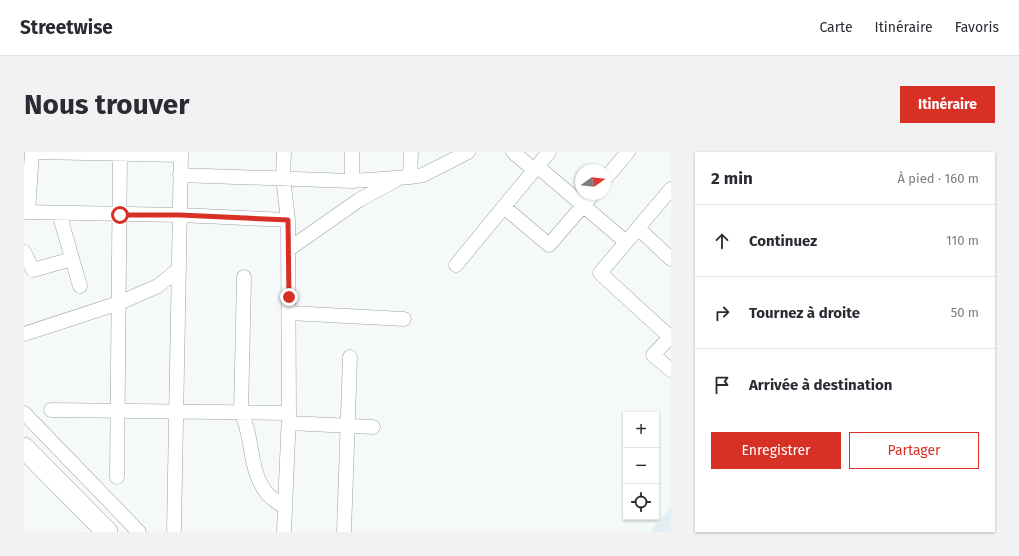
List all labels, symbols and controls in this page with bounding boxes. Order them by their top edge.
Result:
text: Streetwise [20,16,113,39]
text: Carte [819,19,853,36]
text: Itinéraire [875,19,933,36]
text: Favoris [955,19,999,36]
button: Itinéraire [900,86,995,123]
text: Nous trouver [24,88,189,121]
north arrow [575,164,611,200]
text: 2 min [711,168,753,189]
text: À pied · 160 m [897,171,979,186]
route start [111,206,129,224]
icon: ahead [711,230,733,252]
text: Continuez [749,232,817,250]
text: 110 m [946,233,979,248]
route end [280,288,298,306]
icon: right [711,302,733,324]
text: Tournez à droite [749,304,860,322]
text: 50 m [951,305,979,320]
icon: arrive [711,374,733,396]
text: Arrivée à destination [749,376,892,394]
map controls [623,412,659,520]
button: + [623,412,659,448]
button: Enregistrer [711,432,841,469]
button: Partager [849,432,979,469]
button: − [623,448,659,484]
button: locate [623,484,659,520]

